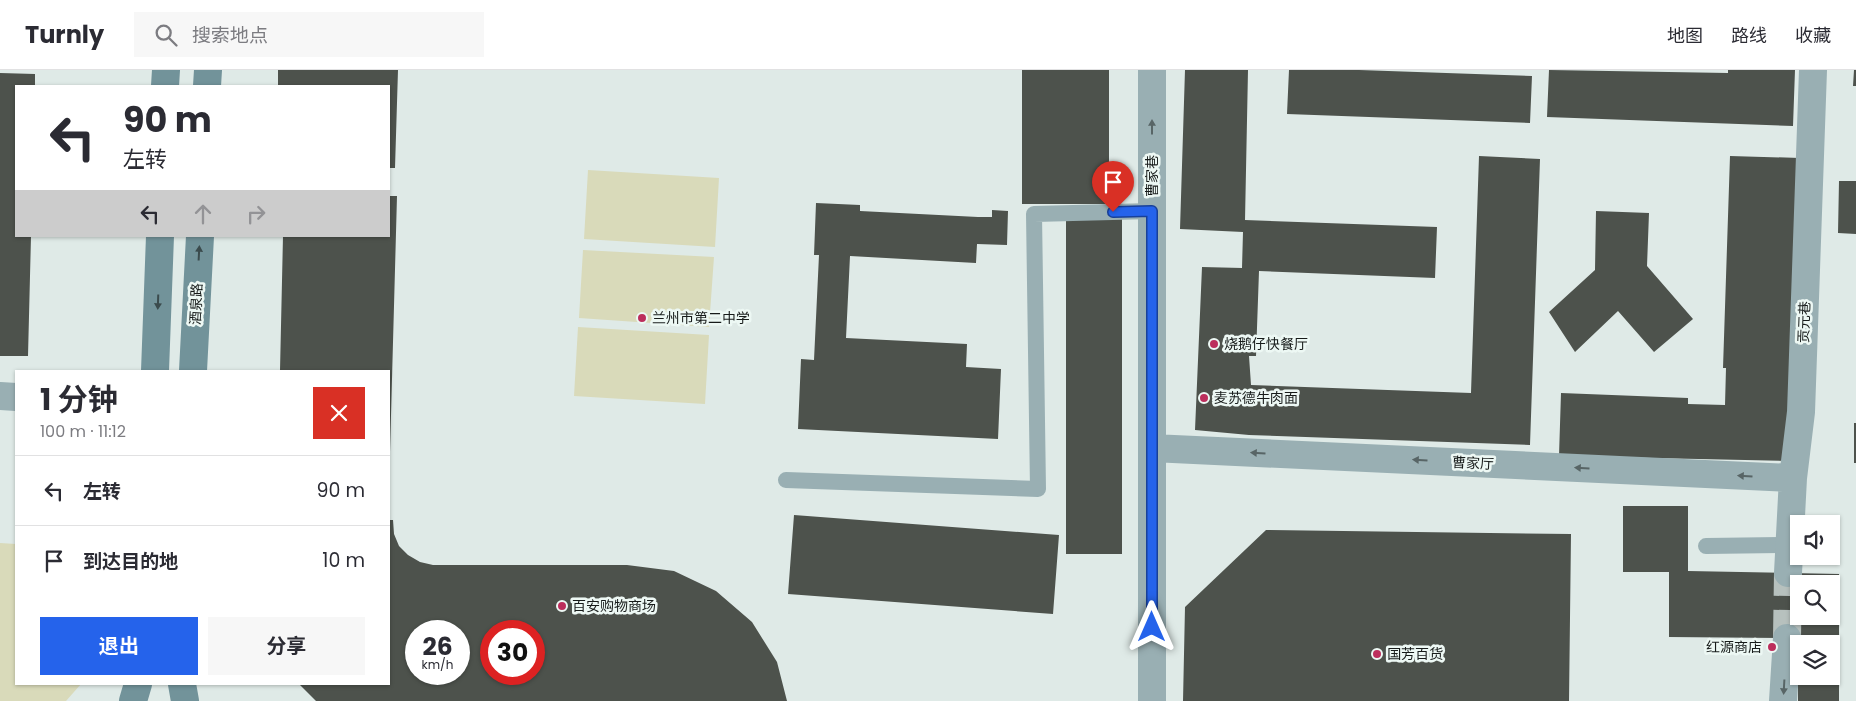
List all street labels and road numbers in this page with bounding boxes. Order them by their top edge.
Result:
street label: 曹家巷 [1142,155,1162,197]
street label: 酒泉路 [185,283,207,325]
street label: 贡元巷 [1793,301,1815,343]
street label: 曹家厅 [1452,452,1494,474]

